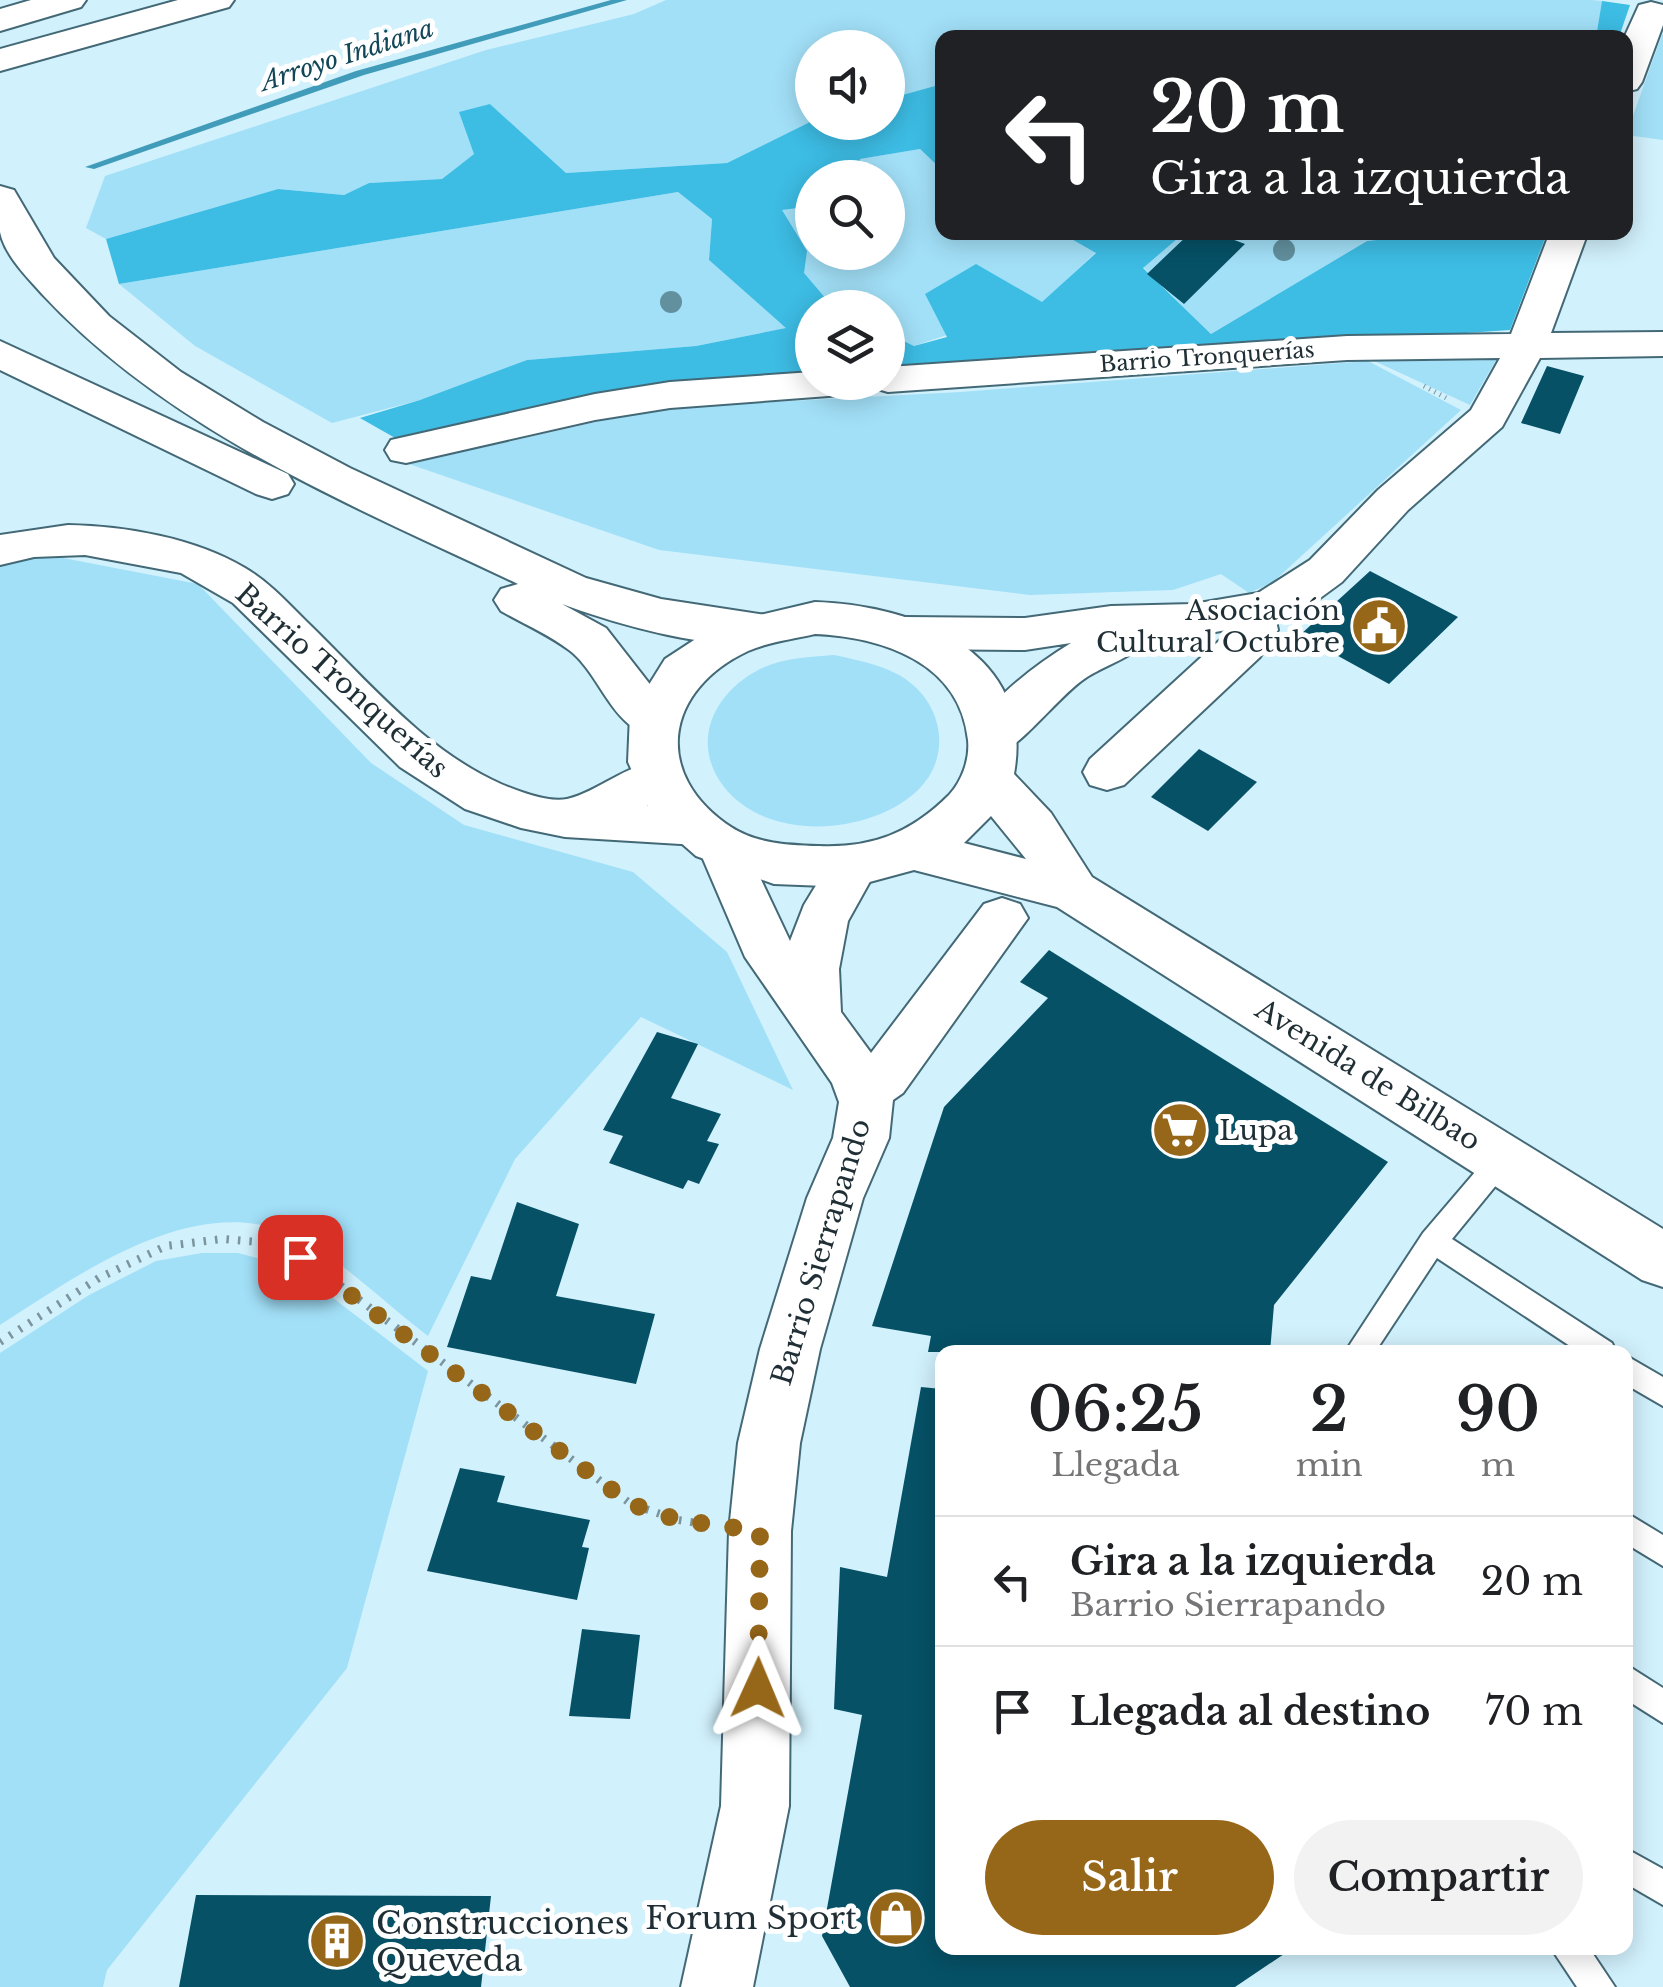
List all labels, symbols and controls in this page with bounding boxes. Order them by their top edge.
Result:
water label: Arroyo Indiana [254,12,437,98]
map controls [795,30,905,400]
button: sound [795,30,905,140]
text: 20 m [1150,64,1344,151]
icon: left [985,70,1115,200]
text: Gira a la izquierda [1150,150,1570,206]
button: search [795,160,905,270]
button: layers [795,290,905,400]
street label: Barrio Tronquerías [1099,336,1315,378]
street label: Barrio Tronquerías [228,576,456,786]
place label: Asociación Cultural Octubre [1096,593,1340,660]
public building icon: Asociación Cultural Octubre [1349,596,1409,656]
street label: Avenida de Bilbao [1248,991,1487,1158]
supermarket icon: Lupa [1150,1100,1210,1160]
place label: Lupa [1219,1113,1293,1148]
street label: Barrio Sierrapando [764,1115,878,1389]
pin [258,1215,343,1300]
icon: arrive [273,1230,328,1285]
text: 06:25 [1028,1373,1203,1447]
text: 2 [1310,1373,1348,1447]
text: 90 [1456,1373,1540,1447]
text: Llegada [1051,1445,1179,1485]
text: min [1296,1445,1363,1485]
text: m [1481,1445,1515,1485]
text: Gira a la izquierda [1070,1538,1436,1585]
icon: left [985,1554,1040,1609]
text: 20 m [1481,1558,1583,1605]
text: Barrio Sierrapando [1070,1585,1386,1625]
position arrow [706,1636,810,1740]
icon: arrive [985,1684,1040,1739]
text: Llegada al destino [1070,1688,1430,1735]
text: 70 m [1485,1688,1583,1735]
button: Salir [985,1820,1274,1935]
button: Compartir [1294,1820,1583,1935]
shop icon: Forum Sport [866,1888,926,1948]
place label: Forum Sport [645,1898,857,1938]
place label: Construcciones Queveda [376,1903,629,1980]
building icon: Construcciones Queveda [307,1911,367,1971]

